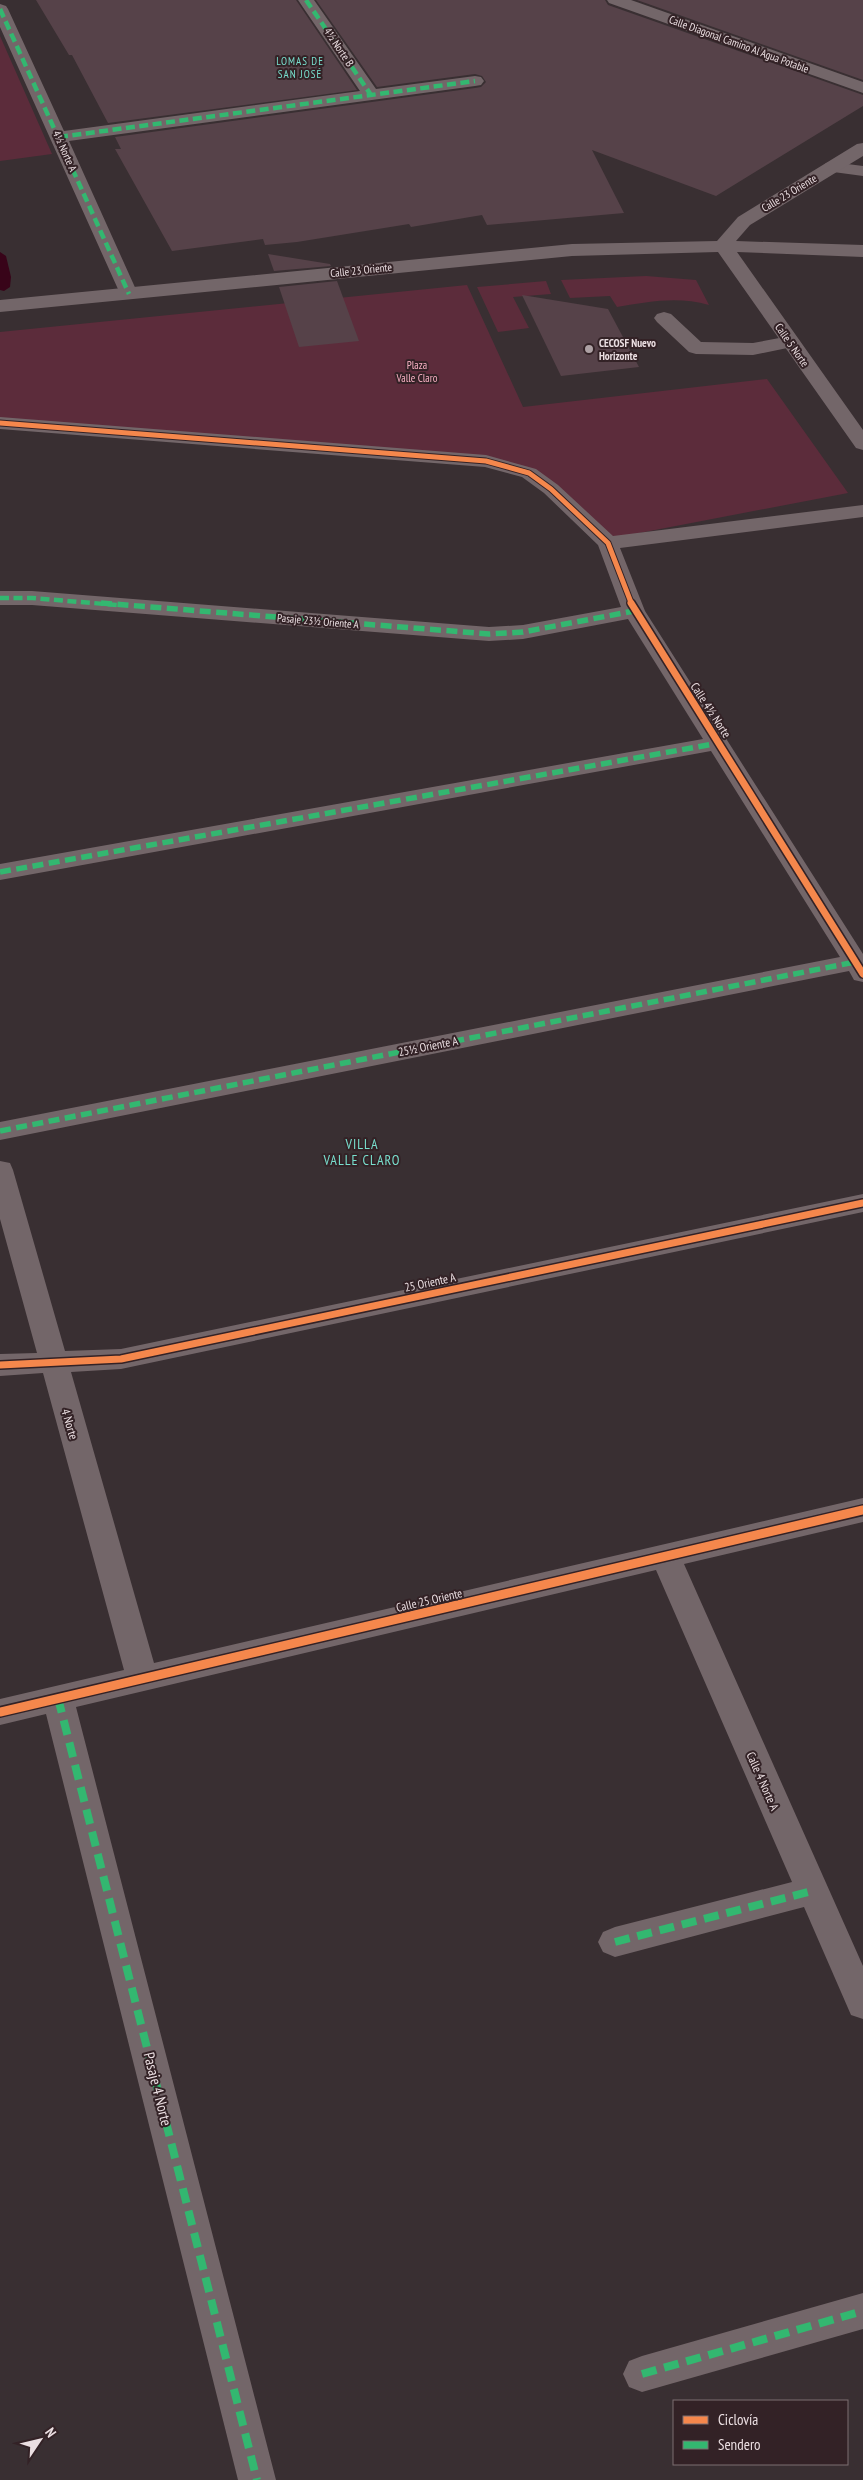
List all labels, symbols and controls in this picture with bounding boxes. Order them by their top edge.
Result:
street label: Calle Diagonal Camino Al Agua Potable [667,12,811,76]
street label: 4½ Norte B [321,25,357,69]
district label: LOMAS DE SAN JOSÉ [276,54,324,81]
street label: 4½ Norte A [50,128,81,175]
street label: Calle 23 Oriente [759,171,819,215]
street label: Calle 23 Oriente [330,260,393,280]
street label: Calle 5 Norte [772,320,812,370]
place label: CECOSF Nuevo Horizonte [599,336,656,363]
marker: CECOSF Nuevo Horizonte [583,343,595,355]
park label: Plaza Valle Claro [396,358,438,385]
street label: Pasaje 23½ Oriente A [277,610,360,632]
street label: Calle 4½ Norte [688,680,734,741]
street label: 25½ Oriente A [397,1033,459,1059]
district label: VILLA VALLE CLARO [322,1135,401,1169]
street label: 25 Oriente A [403,1269,457,1295]
street label: 4 Norte [58,1407,82,1441]
street label: Calle 25 Oriente [394,1585,464,1615]
street label: Calle 4 Norte A [743,1749,783,1813]
street label: Pasaje 4 Norte [140,2050,176,2128]
legend [673,2400,848,2465]
text: Ciclovía [718,2410,758,2429]
north arrow [15,2415,65,2465]
text: N [41,2424,60,2441]
text: Sendero [718,2435,760,2454]

